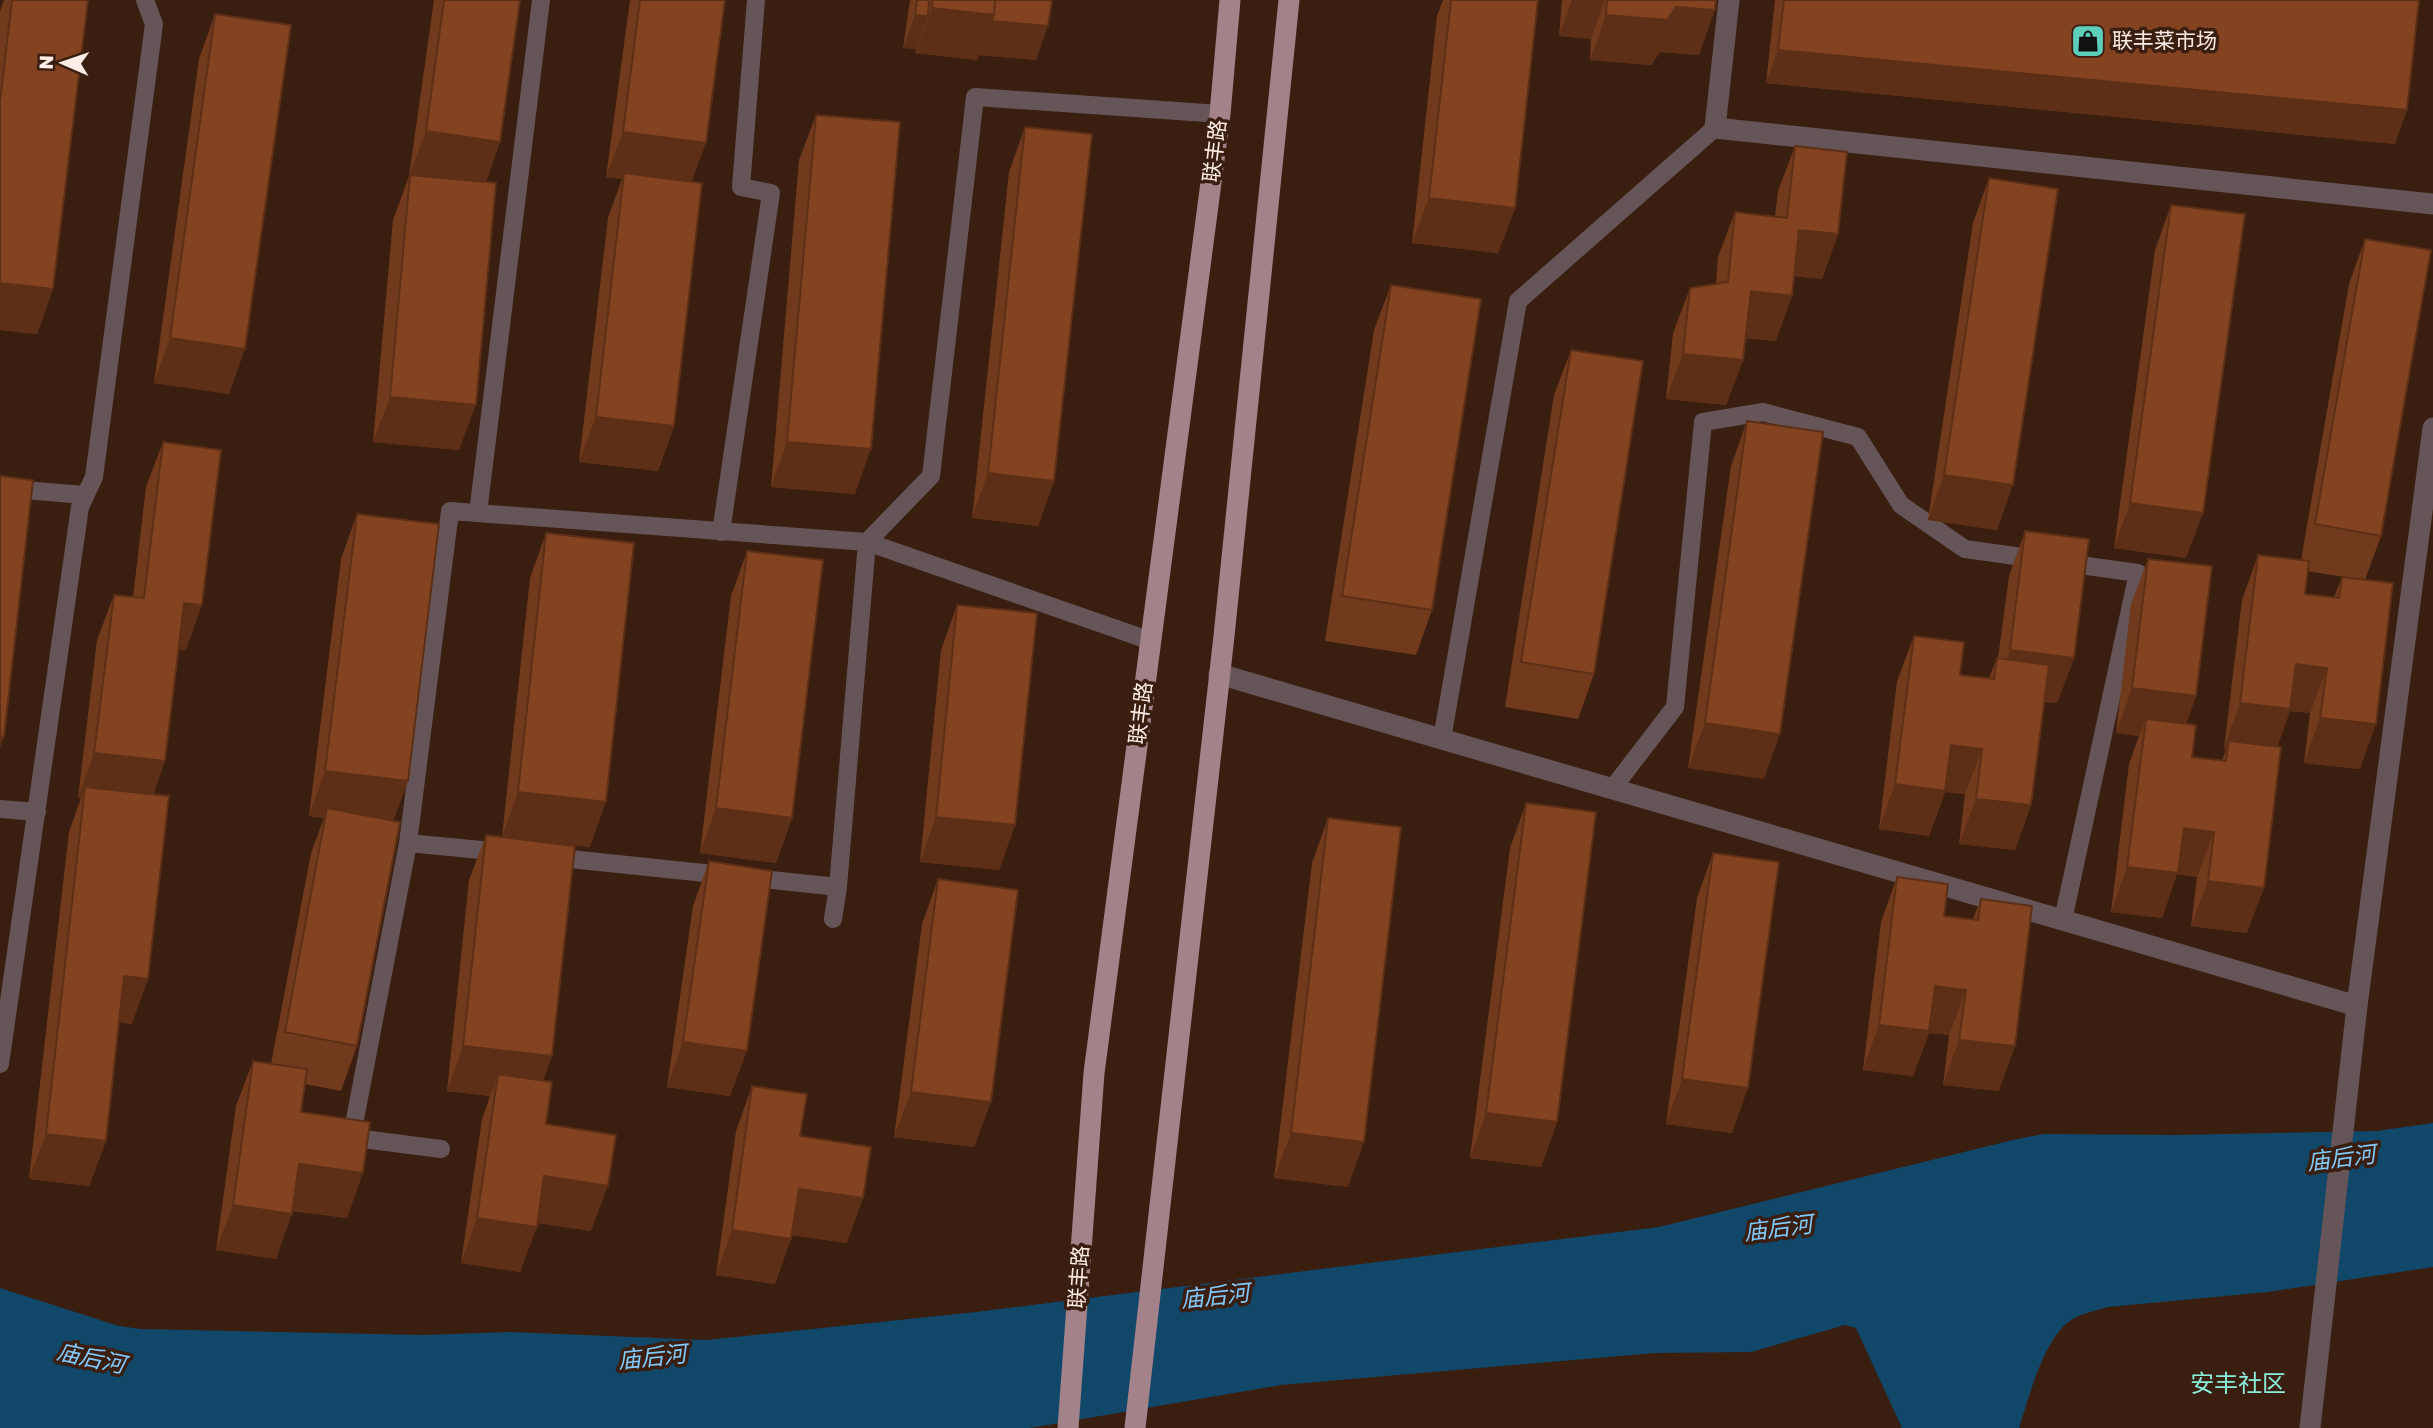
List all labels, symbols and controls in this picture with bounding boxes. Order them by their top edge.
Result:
shop icon: 联丰菜市场 [2069,22,2107,60]
place label: 联丰菜市场 [2112,27,2217,53]
north arrow [28,28,98,98]
text: N [34,55,57,70]
street label: 联丰路 [1197,118,1231,184]
street label: 联丰路 [1123,680,1157,746]
water label: 庙后河 [2305,1138,2381,1175]
water label: 庙后河 [1742,1208,1818,1245]
street label: 联丰路 [1063,1245,1093,1309]
water label: 庙后河 [1179,1277,1255,1313]
water label: 庙后河 [55,1336,132,1379]
water label: 庙后河 [616,1338,692,1374]
district label: 安丰社区 [2190,1368,2286,1397]

